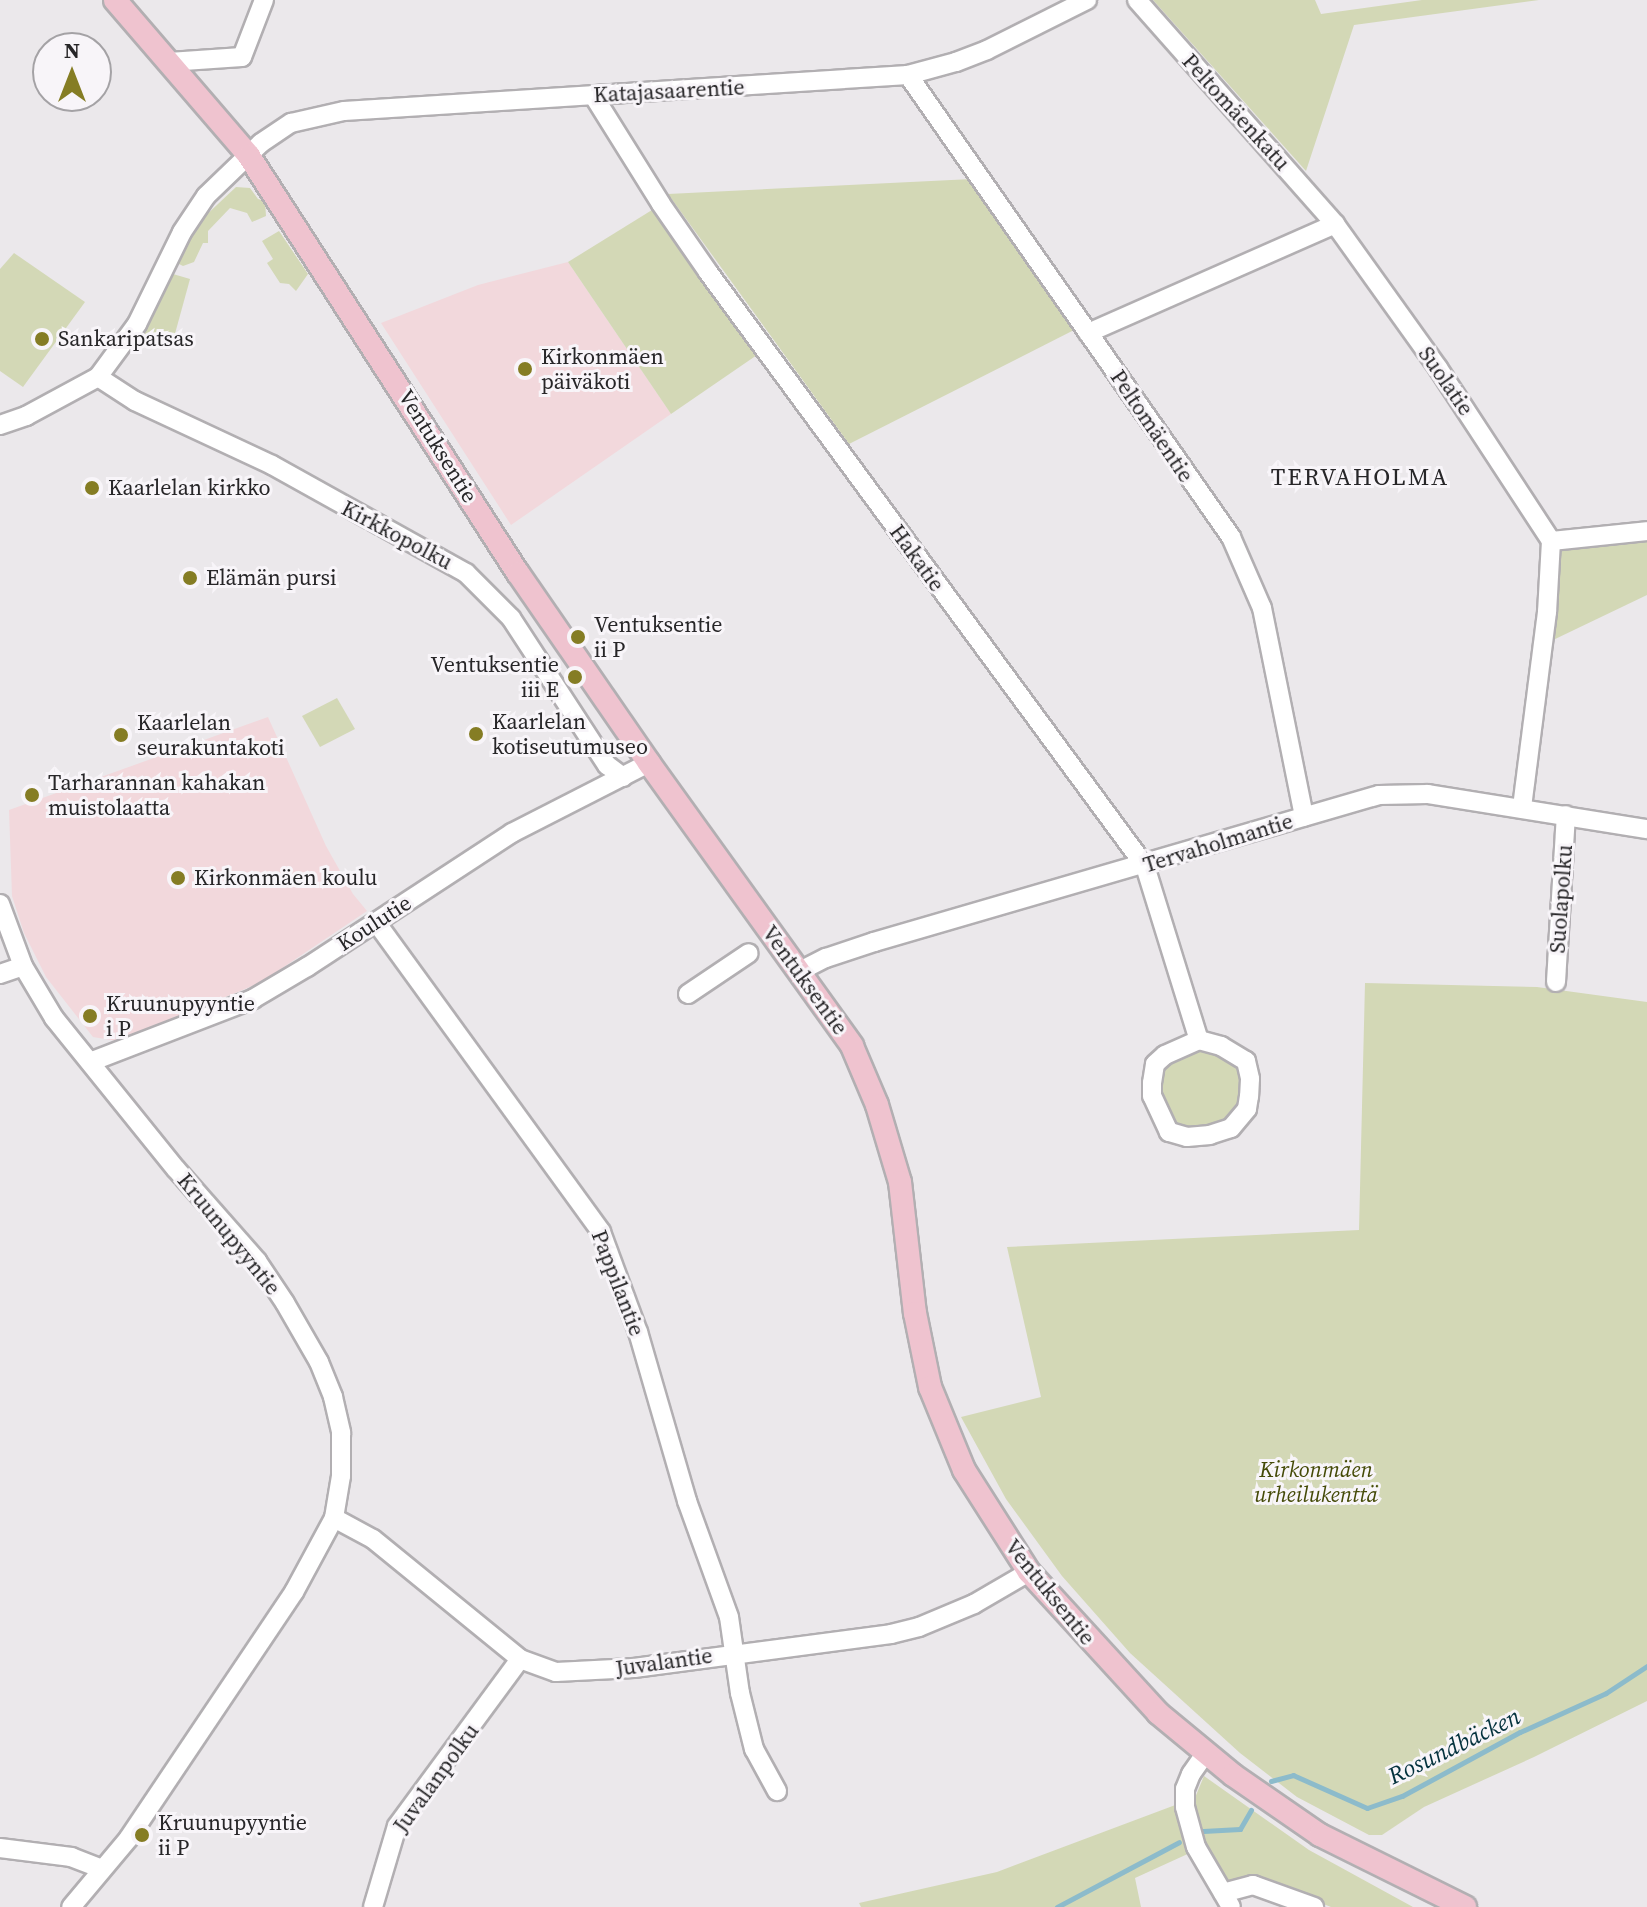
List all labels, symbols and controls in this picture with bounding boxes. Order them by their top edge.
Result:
north arrow [32,32,112,112]
text: N [64,35,80,65]
street label: Peltomäenkatu [1177,48,1295,176]
street label: Katajasaarentie [593,74,745,108]
place label: Sankaripatsas [58,326,194,352]
marker: Sankaripatsas [33,330,51,348]
street label: Suolatie [1413,341,1479,421]
place label: Kirkonmäen päiväkoti [541,343,664,394]
marker: Kirkonmäen päiväkoti [516,360,534,378]
street label: Peltomäentie [1105,365,1199,487]
street label: Ventuksentie [393,385,483,507]
district label: TERVAHOLMA [1271,463,1449,491]
place label: Kaarlelan kirkko [108,475,271,501]
marker: Kaarlelan kirkko [83,479,101,497]
street label: Kirkkopolku [337,495,457,575]
street label: Hakatie [884,519,950,597]
place label: Elämän pursi [206,565,337,591]
marker: Elämän pursi [181,569,199,587]
place label: Ventuksentie ii P [594,611,722,662]
marker: Ventuksentie ii P [569,628,587,646]
place label: Ventuksentie iii E [431,651,559,702]
marker: Ventuksentie iii E [566,668,584,686]
place label: Kaarlelan kotiseutumuseo [492,708,648,760]
place label: Kaarlelan seurakuntakoti [137,709,284,760]
marker: Kaarlelan kotiseutumuseo [467,725,485,743]
marker: Kaarlelan seurakuntakoti [112,726,130,744]
place label: Tarharannan kahakan muistolaatta [48,769,265,820]
marker: Tarharannan kahakan muistolaatta [23,786,41,804]
street label: Tervaholmantie [1140,808,1296,878]
street label: Suolapolku [1544,844,1578,954]
place label: Kirkonmäen koulu [194,865,377,891]
marker: Kirkonmäen koulu [169,869,187,887]
street label: Koulutie [332,889,416,957]
street label: Ventuksentie [757,920,853,1040]
place label: Kruunupyyntie i P [106,990,255,1042]
marker: Kruunupyyntie i P [81,1007,99,1025]
street label: Kruunupyyntie [172,1168,286,1300]
street label: Pappilantie [586,1226,650,1340]
park label: Kirkonmäen urheilukenttä [1254,1456,1378,1508]
street label: Ventuksentie [999,1534,1101,1650]
street label: Juvalantie [614,1642,714,1682]
water label: Rosundbäcken [1383,1702,1525,1790]
street label: Juvalanpolku [388,1718,484,1838]
place label: Kruunupyyntie ii P [158,1809,307,1860]
marker: Kruunupyyntie ii P [133,1826,151,1844]

